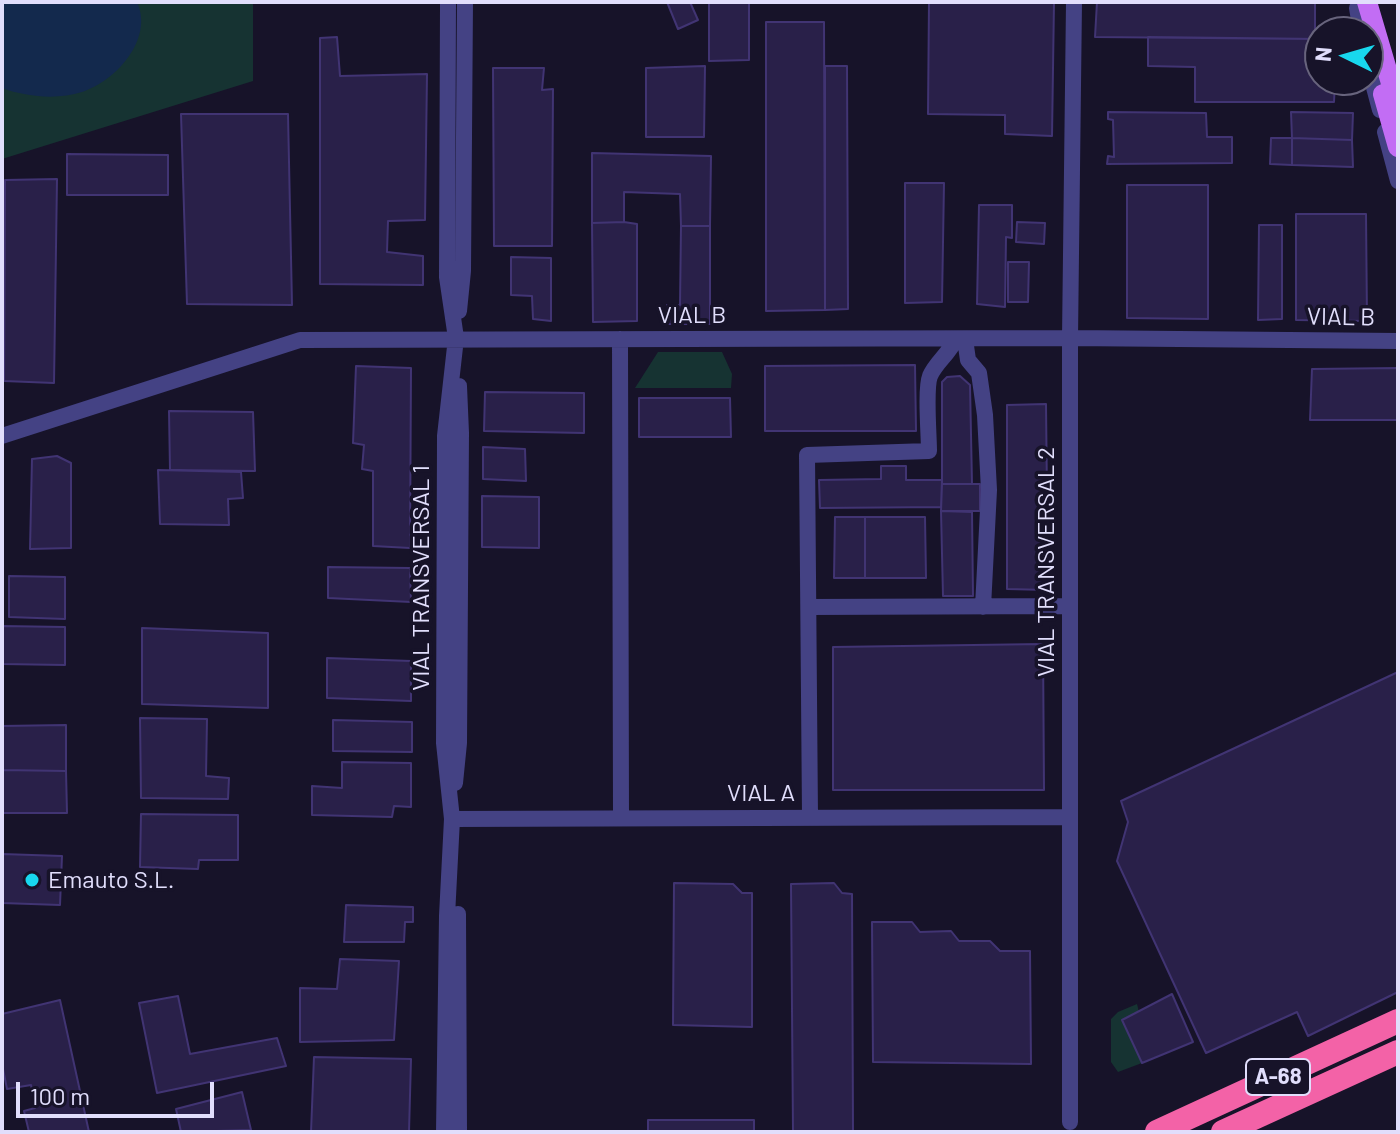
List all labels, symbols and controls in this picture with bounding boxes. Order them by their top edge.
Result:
north arrow [1304,16,1384,96]
text: N [1308,46,1336,63]
street label: VIAL B [658,301,726,329]
street label: VIAL B [1307,302,1375,332]
street label: VIAL TRANSVERSAL 2 [1032,447,1060,677]
street label: VIAL TRANSVERSAL 1 [407,465,435,691]
street label: VIAL A [727,779,795,807]
place label: Emauto S.L. [48,866,174,894]
marker: Emauto S.L. [23,871,41,889]
road number: A-68 [1246,1059,1310,1095]
scale bar [20,1066,218,1116]
text: 100 m [30,1081,90,1110]

